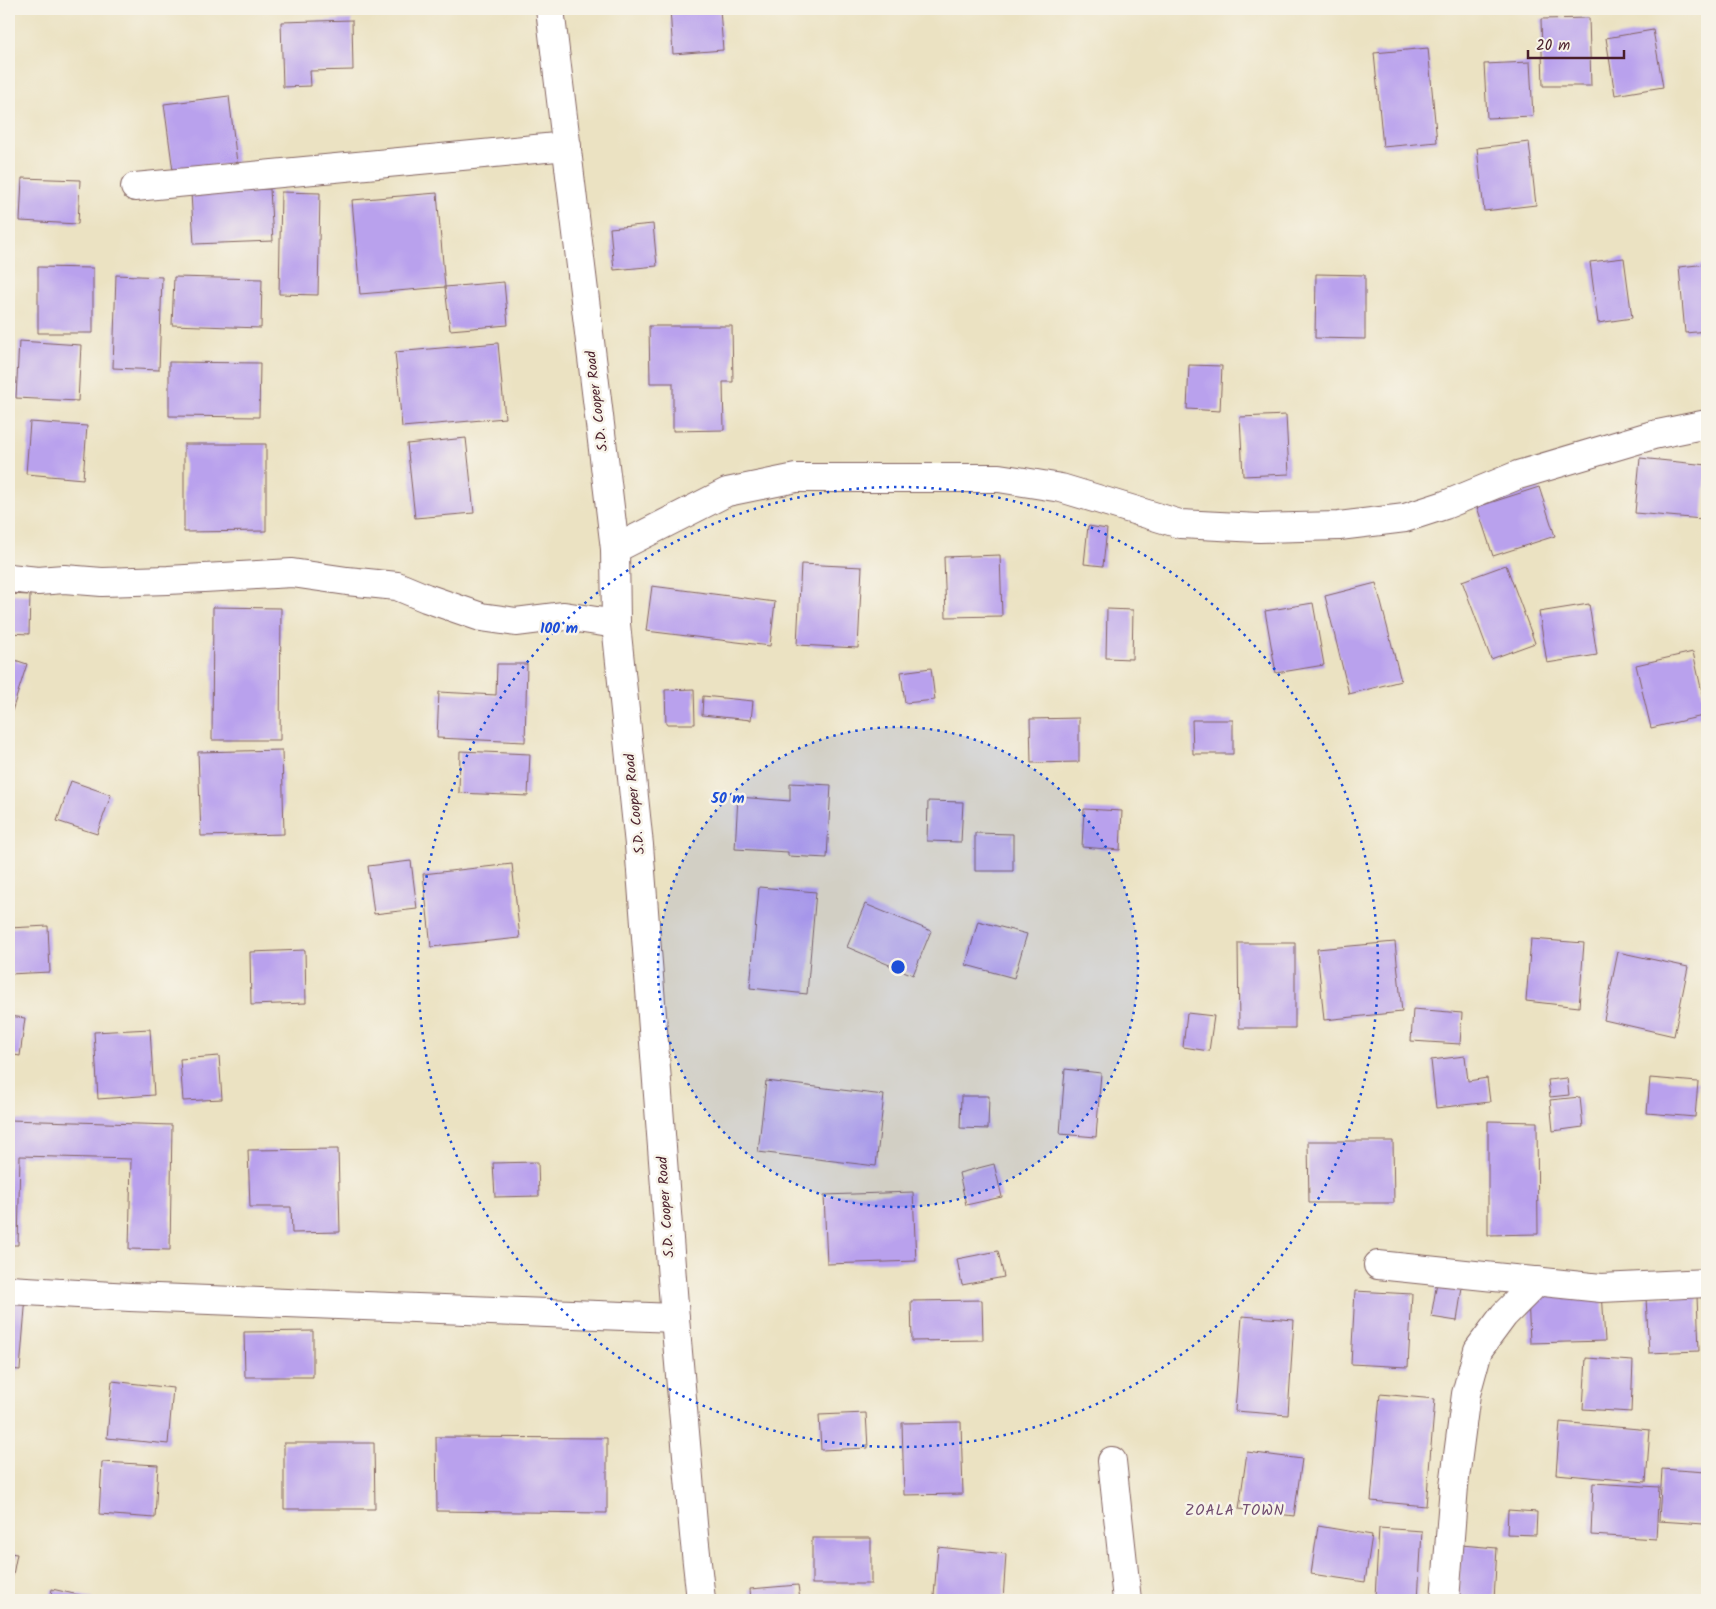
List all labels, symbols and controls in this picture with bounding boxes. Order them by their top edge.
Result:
scale bar [1528,28,1625,60]
text: 20 m [1536,34,1570,58]
street label: S.D. Cooper Road [580,348,614,453]
text: 100 m [540,617,578,641]
street label: S.D. Cooper Road [619,752,651,855]
text: 50 m [710,787,745,811]
centre of rings [889,958,907,976]
street label: S.D. Cooper Road [651,1155,680,1258]
district label: ZOALA TOWN [1185,1499,1285,1523]

